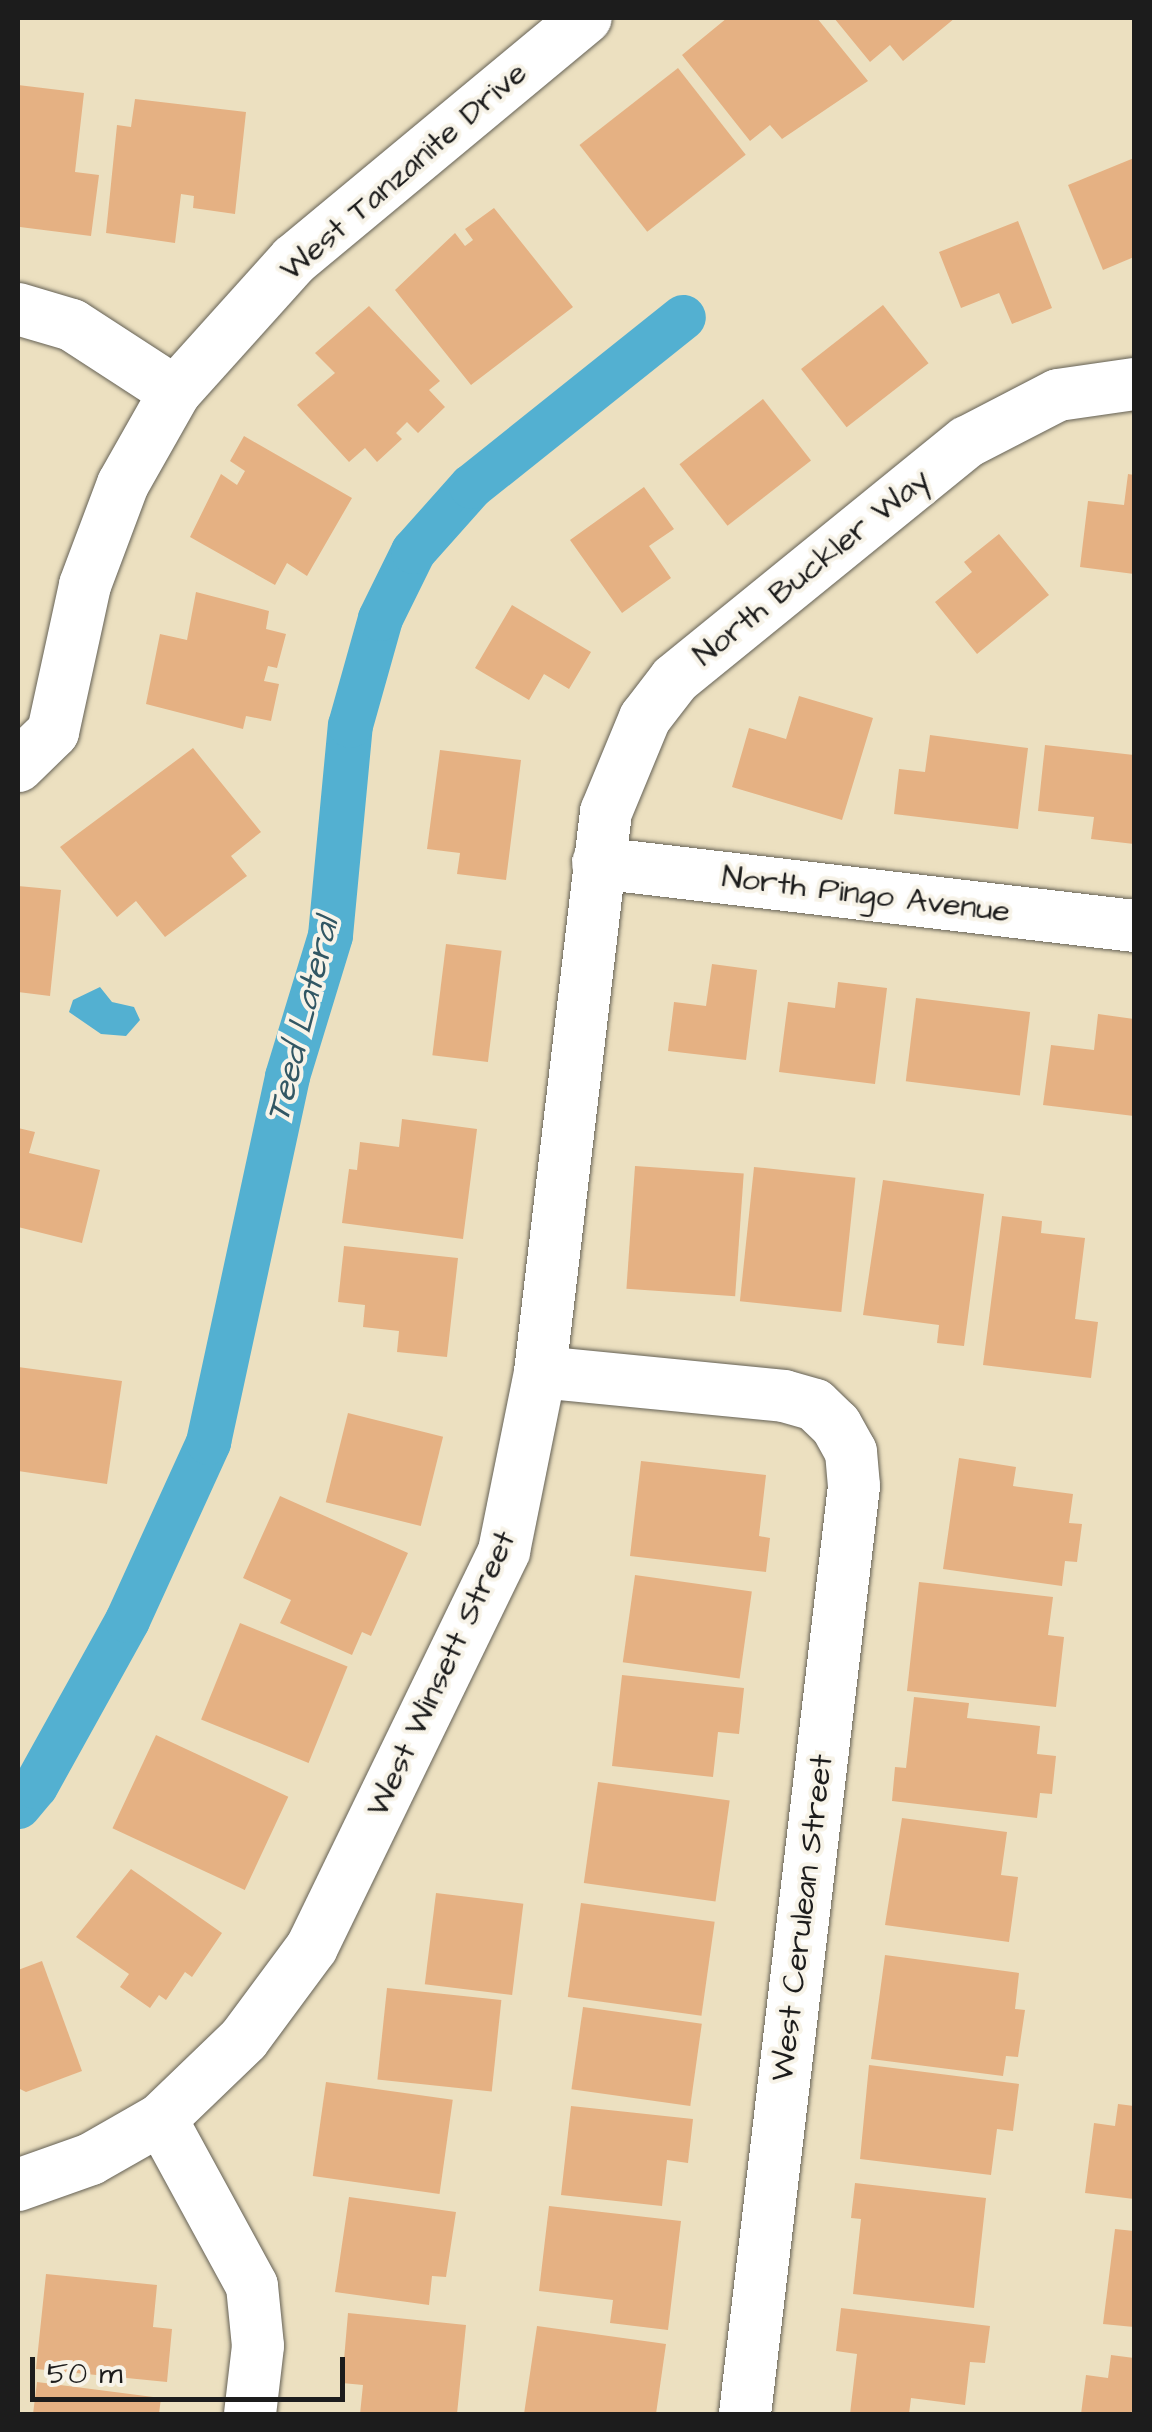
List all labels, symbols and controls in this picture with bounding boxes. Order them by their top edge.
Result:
street label: West Tanzanite Drive [273,54,535,290]
street label: North Buckler Way [686,461,938,675]
street label: North Pingo Avenue [720,858,1012,932]
water label: Teed Lateral [257,913,349,1127]
street label: West Winsett Street [359,1525,525,1823]
street label: West Cerulean Street [764,1752,842,2084]
scale bar [35,2337,350,2399]
text: 50 m [47,2353,123,2395]

